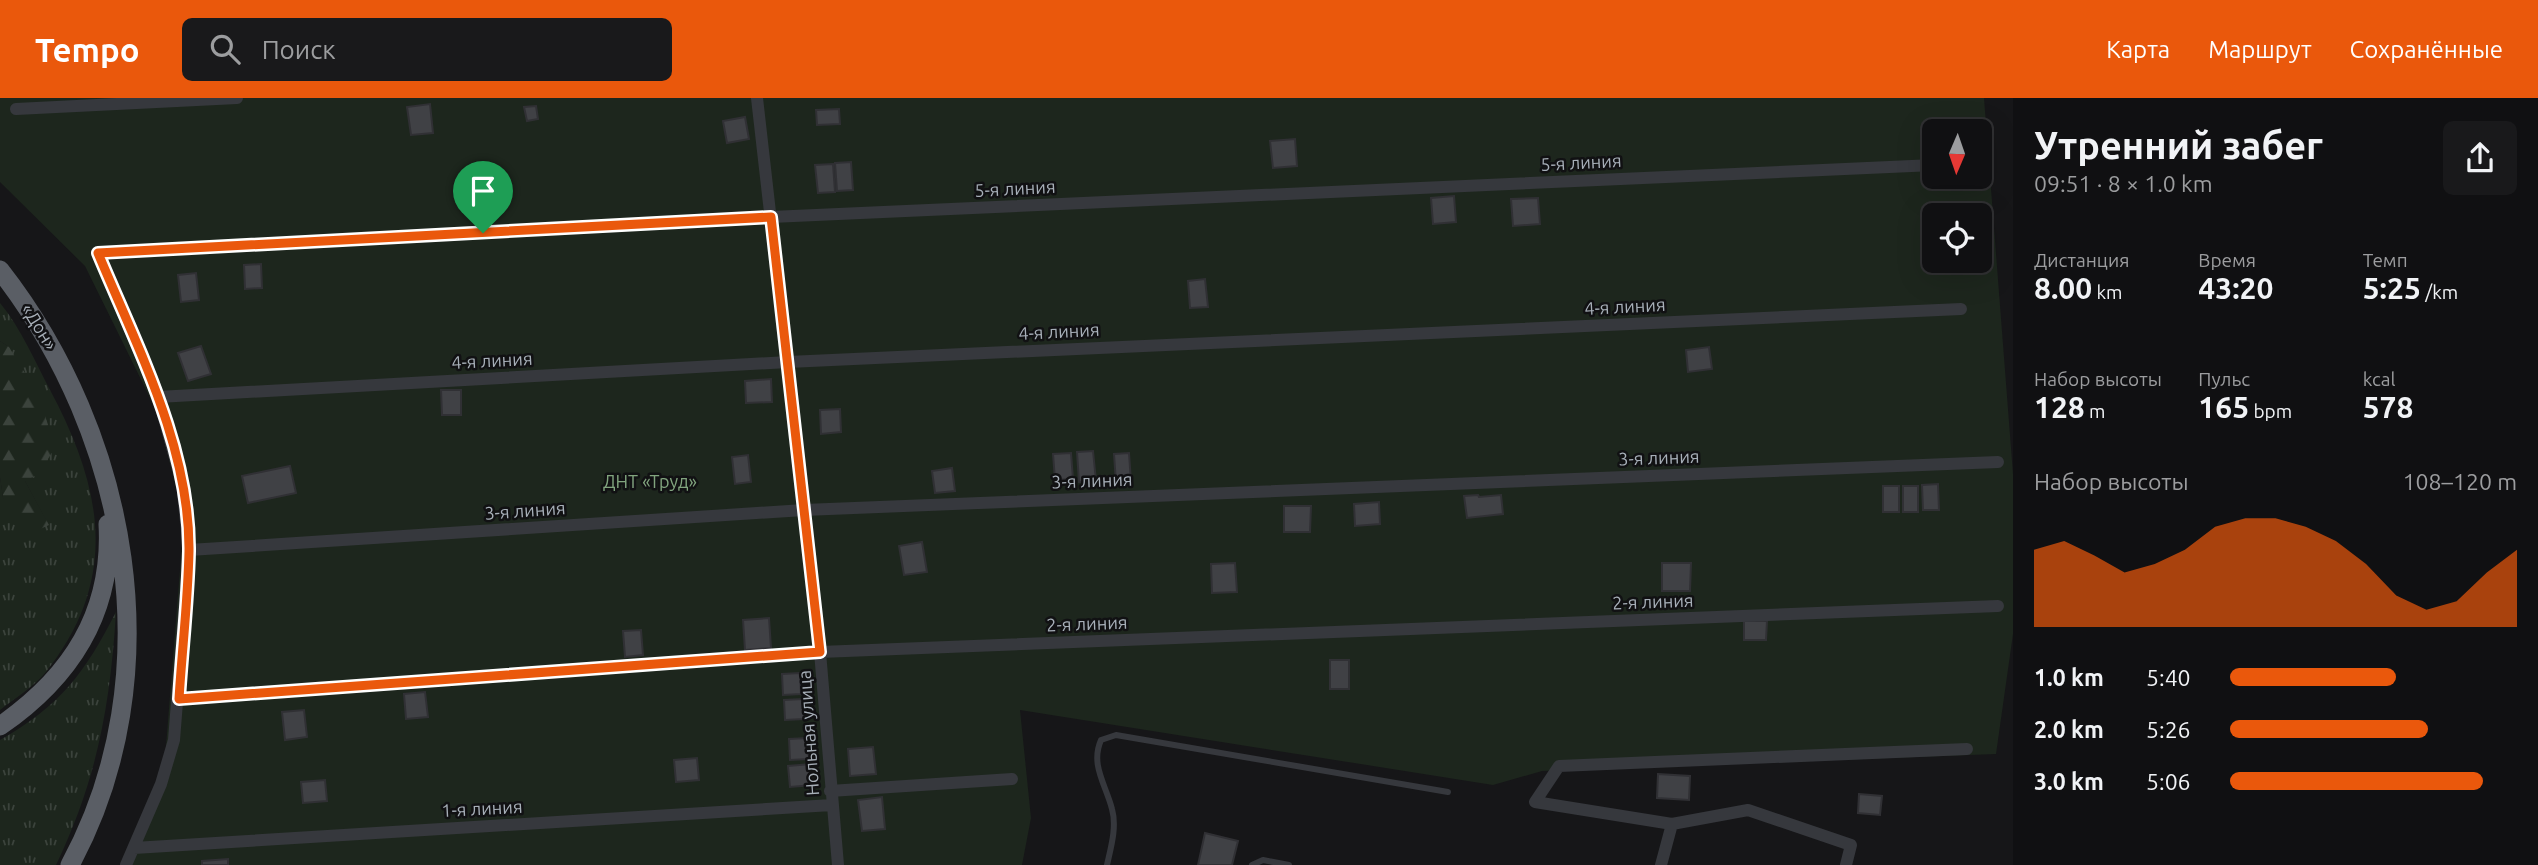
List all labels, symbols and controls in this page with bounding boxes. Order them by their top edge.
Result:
search box [182,18,672,81]
icon: search [206,30,244,68]
text: Tempo [35,31,140,68]
text: Поиск [262,35,336,64]
text: Карта [2106,36,2170,63]
text: Маршрут [2208,36,2312,63]
text: Сохранённые [2350,36,2503,63]
north arrow [1922,119,1992,189]
map controls [1922,119,1992,273]
button: share [2443,121,2517,195]
text: Утренний забег [2034,124,2323,166]
street label: 5-я линия [1540,150,1622,174]
pin [453,161,513,233]
text: 09:51 · 8 × 1.0 km [2034,171,2213,196]
icon: arrive [464,172,502,210]
street label: 5-я линия [974,176,1056,200]
button: locate [1922,203,1992,273]
text: Дистанция [2034,249,2129,271]
text: Время [2198,249,2256,271]
text: Темп [2363,249,2408,271]
text: 8.00 [2034,271,2092,305]
text: 43:20 [2198,271,2273,305]
text: 5:25 [2363,271,2421,305]
text: km [2092,281,2122,303]
text: /km [2421,281,2458,303]
street label: 4-я линия [1584,294,1666,318]
street label: «Дон» [18,300,62,353]
street label: 4-я линия [1018,319,1100,343]
street label: 4-я линия [451,348,533,372]
text: Набор высоты [2034,368,2162,390]
text: Пульс [2198,368,2250,390]
text: kcal [2363,368,2395,390]
text: 128 [2034,390,2085,424]
text: 165 [2198,390,2249,424]
text: 578 [2363,390,2413,424]
text: m [2085,400,2106,422]
text: bpm [2249,400,2292,422]
street label: 3-я линия [1618,446,1700,468]
street label: 3-я линия [1051,469,1133,491]
text: Набор высоты [2034,469,2189,494]
text: 108–120 m [2403,469,2517,494]
park label: ДНТ «Труд» [603,471,697,491]
street label: 3-я линия [484,497,566,523]
street label: 2-я линия [1612,590,1694,612]
street label: 2-я линия [1046,612,1128,634]
text: 1.0 km [2034,665,2104,690]
text: 5:40 [2146,665,2191,690]
street label: Нольная улица [794,670,822,796]
text: 2.0 km [2034,717,2104,742]
text: 5:26 [2146,717,2191,742]
text: 3.0 km [2034,769,2104,794]
text: 5:06 [2146,769,2191,794]
street label: 1-я линия [441,796,523,820]

